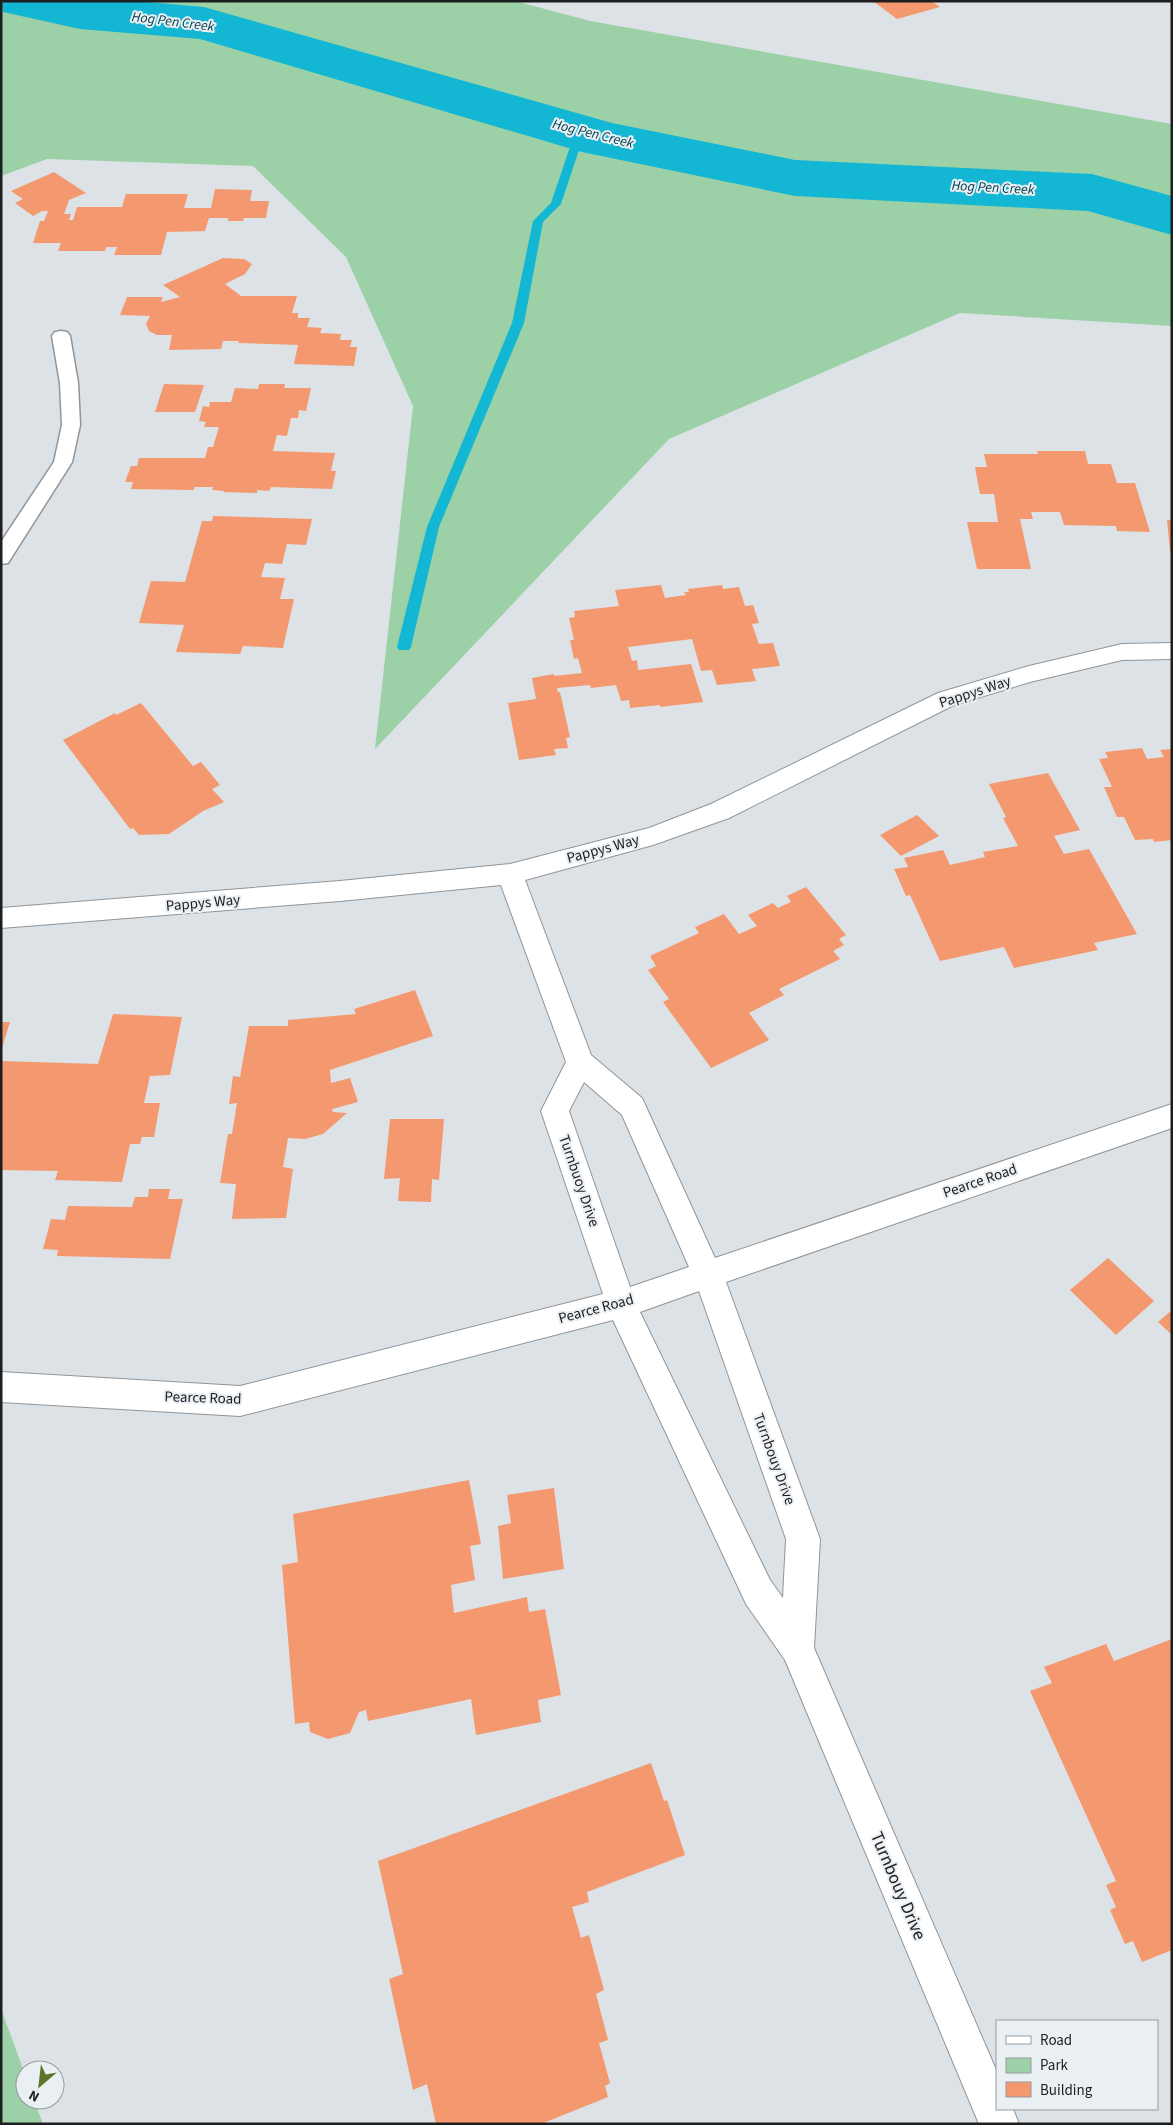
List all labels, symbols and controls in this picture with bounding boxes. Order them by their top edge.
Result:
water label: Hog Pen Creek [131,7,216,37]
water label: Hog Pen Creek [550,114,636,154]
water label: Hog Pen Creek [951,176,1035,200]
street label: Pappys Way [936,671,1014,713]
street label: Pappys Way [564,829,642,869]
street label: Pappys Way [165,889,241,917]
street label: Turnbuoy Drive [553,1132,605,1230]
street label: Pearce Road [940,1159,1020,1203]
street label: Pearce Road [556,1289,636,1329]
street label: Pearce Road [164,1386,242,1410]
street label: Turnbouy Drive [748,1410,800,1508]
street label: Turnbouy Drive [864,1828,932,1944]
legend [996,2020,1158,2110]
text: Road [1040,2030,1072,2051]
text: Park [1040,2055,1069,2076]
north arrow [15,2060,65,2110]
text: Building [1040,2080,1093,2101]
text: N [26,2085,43,2107]

